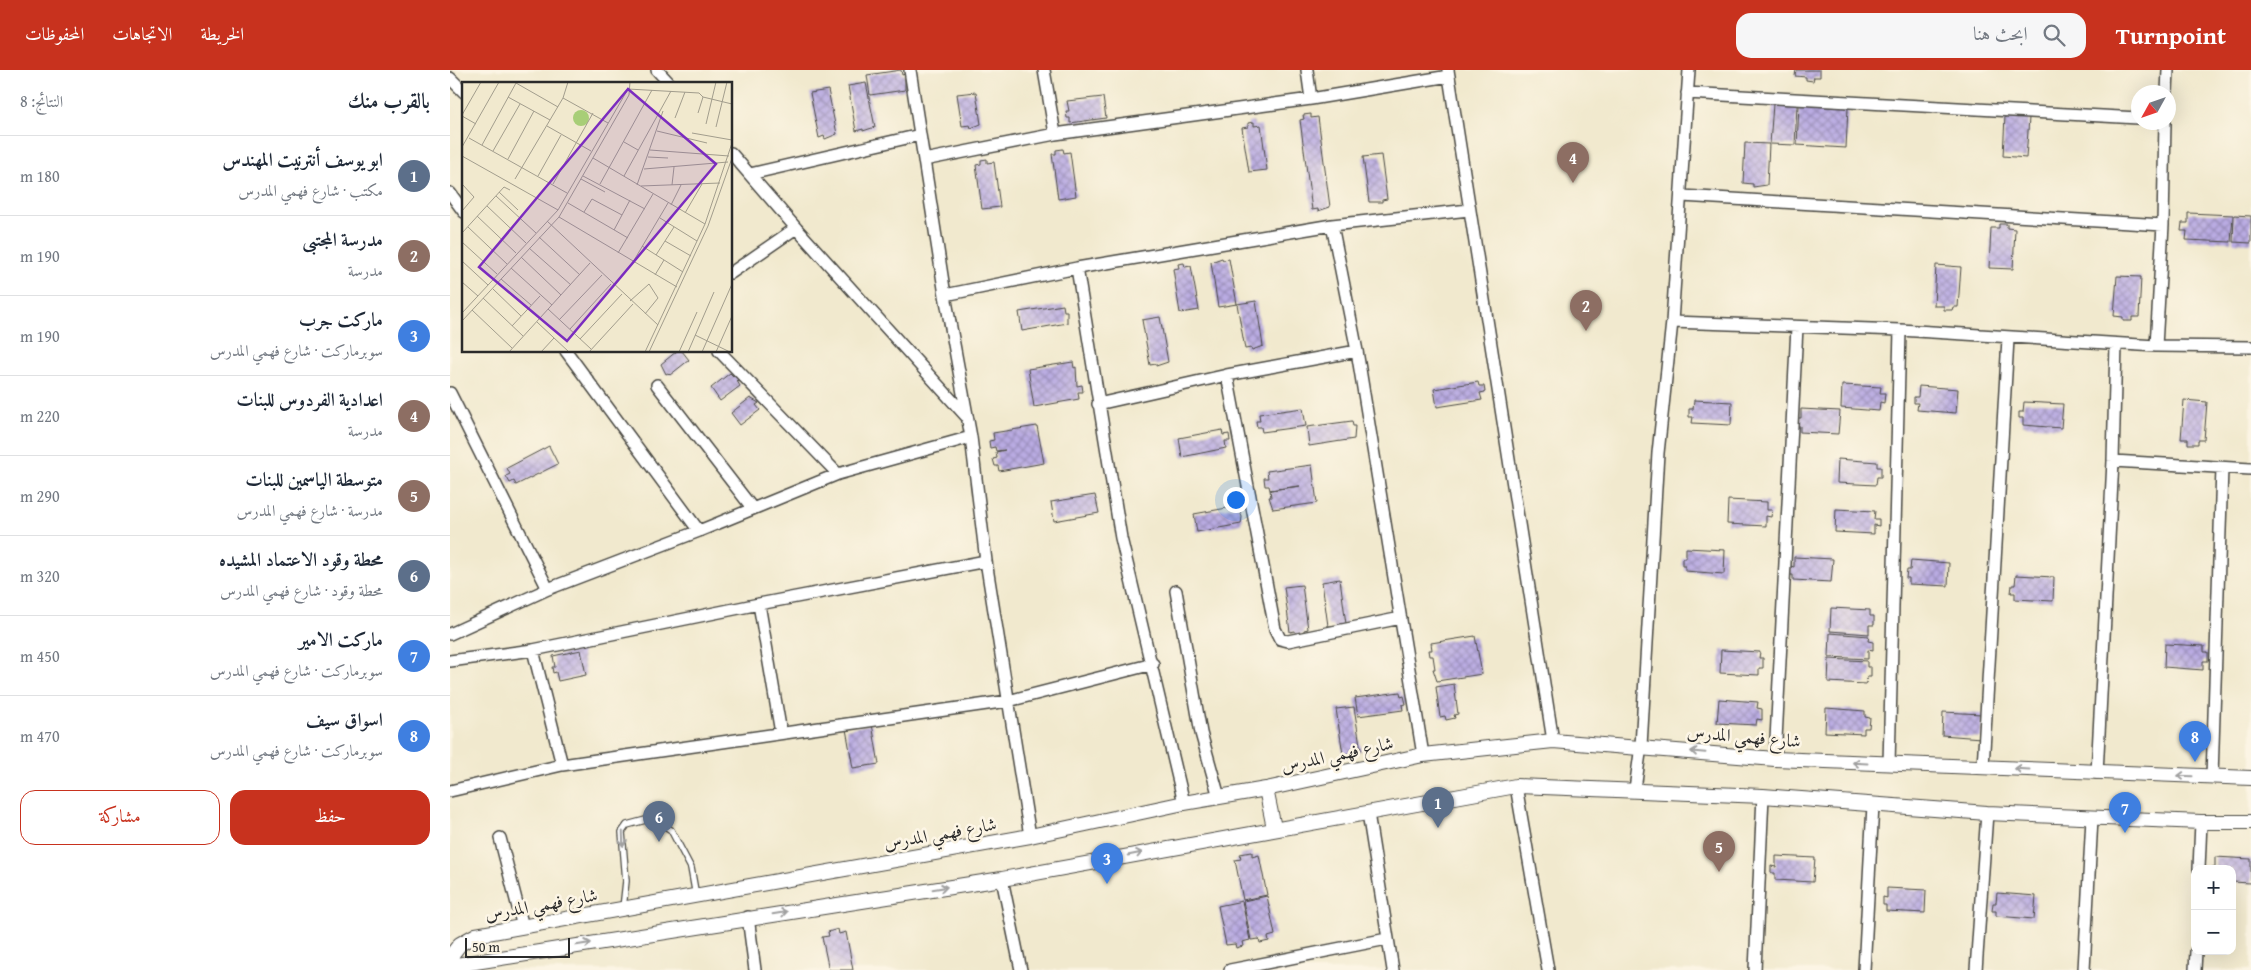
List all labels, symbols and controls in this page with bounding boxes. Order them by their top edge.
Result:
search box [1736,13,2086,58]
text: Turnpoint [2116,18,2226,53]
text: ابحث هنا [1973,19,2028,47]
text: المحفوظات [25,20,84,47]
text: الاتجاهات [112,20,172,47]
text: الخريطة [200,20,244,47]
icon: search [2040,21,2068,49]
inset map [462,82,732,352]
text: بالقرب منك [348,85,430,116]
north arrow [2131,85,2176,130]
text: النتائج: 8 [20,89,63,113]
pin: 4 [1557,142,1589,183]
text: ابو يوسف أنترنيت المهندس [222,145,383,173]
text: 180 m [20,164,60,188]
text: 1 [410,164,418,188]
text: مكتب · شارع فهمي المدرس [238,178,383,202]
text: مدرسة المجتبى [302,225,383,253]
text: 190 m [20,244,60,268]
text: 2 [410,244,418,268]
text: مدرسة [348,258,383,282]
pin: 2 [1570,290,1602,331]
text: ماركت جرب [299,305,383,333]
text: 190 m [20,324,60,348]
text: 3 [410,324,418,348]
text: سوبرماركت · شارع فهمي المدرس [210,338,383,362]
text: اعدادية الفردوس للبنات [236,385,383,413]
text: 220 m [20,404,60,428]
text: 4 [410,404,418,428]
text: مدرسة [348,418,383,442]
text: متوسطة الياسمين للبنات [245,465,383,493]
text: 290 m [20,484,60,508]
text: 5 [410,484,418,508]
your location [1223,487,1249,513]
text: مدرسة · شارع فهمي المدرس [237,498,383,522]
text: محطة وقود الاعتماد المشيده [219,545,383,573]
text: 320 m [20,564,60,588]
text: 6 [410,564,418,588]
text: محطة وقود · شارع فهمي المدرس [220,578,383,602]
text: ماركت الامير [299,625,383,653]
text: 450 m [20,644,60,668]
text: 7 [410,644,418,668]
text: سوبرماركت · شارع فهمي المدرس [210,658,383,682]
text: اسواق سيف [306,705,383,733]
street label: شارع فهمي المدرس [1686,718,1802,758]
pin: 8 [2179,721,2211,762]
text: 470 m [20,724,60,748]
text: 8 [410,724,418,748]
street label: شارع فهمي المدرس [1278,729,1396,783]
text: سوبرماركت · شارع فهمي المدرس [210,738,383,762]
one-way arrow [1690,747,1706,756]
one-way arrow [1852,758,1868,768]
one-way arrow [2015,764,2031,774]
one-way arrow [2177,772,2193,781]
pin: 1 [1422,787,1454,828]
button: مشاركة [20,790,220,845]
button: حفظ [230,790,430,845]
pin: 7 [2109,792,2141,833]
pin: 6 [643,801,675,842]
street label: شارع فهمي المدرس [881,810,999,860]
one-way arrow [618,831,628,847]
pin: 5 [1703,831,1735,872]
pin: 3 [1091,843,1123,884]
one-way arrow [1126,849,1142,859]
map controls [2191,865,2236,955]
button: + [2191,865,2236,910]
street label: شارع فهمي المدرس [482,881,600,931]
one-way arrow [932,883,948,893]
one-way arrow [771,907,787,917]
button: − [2191,910,2236,955]
scale bar [465,935,570,958]
text: 50 m [472,937,500,957]
one-way arrow [576,938,592,948]

